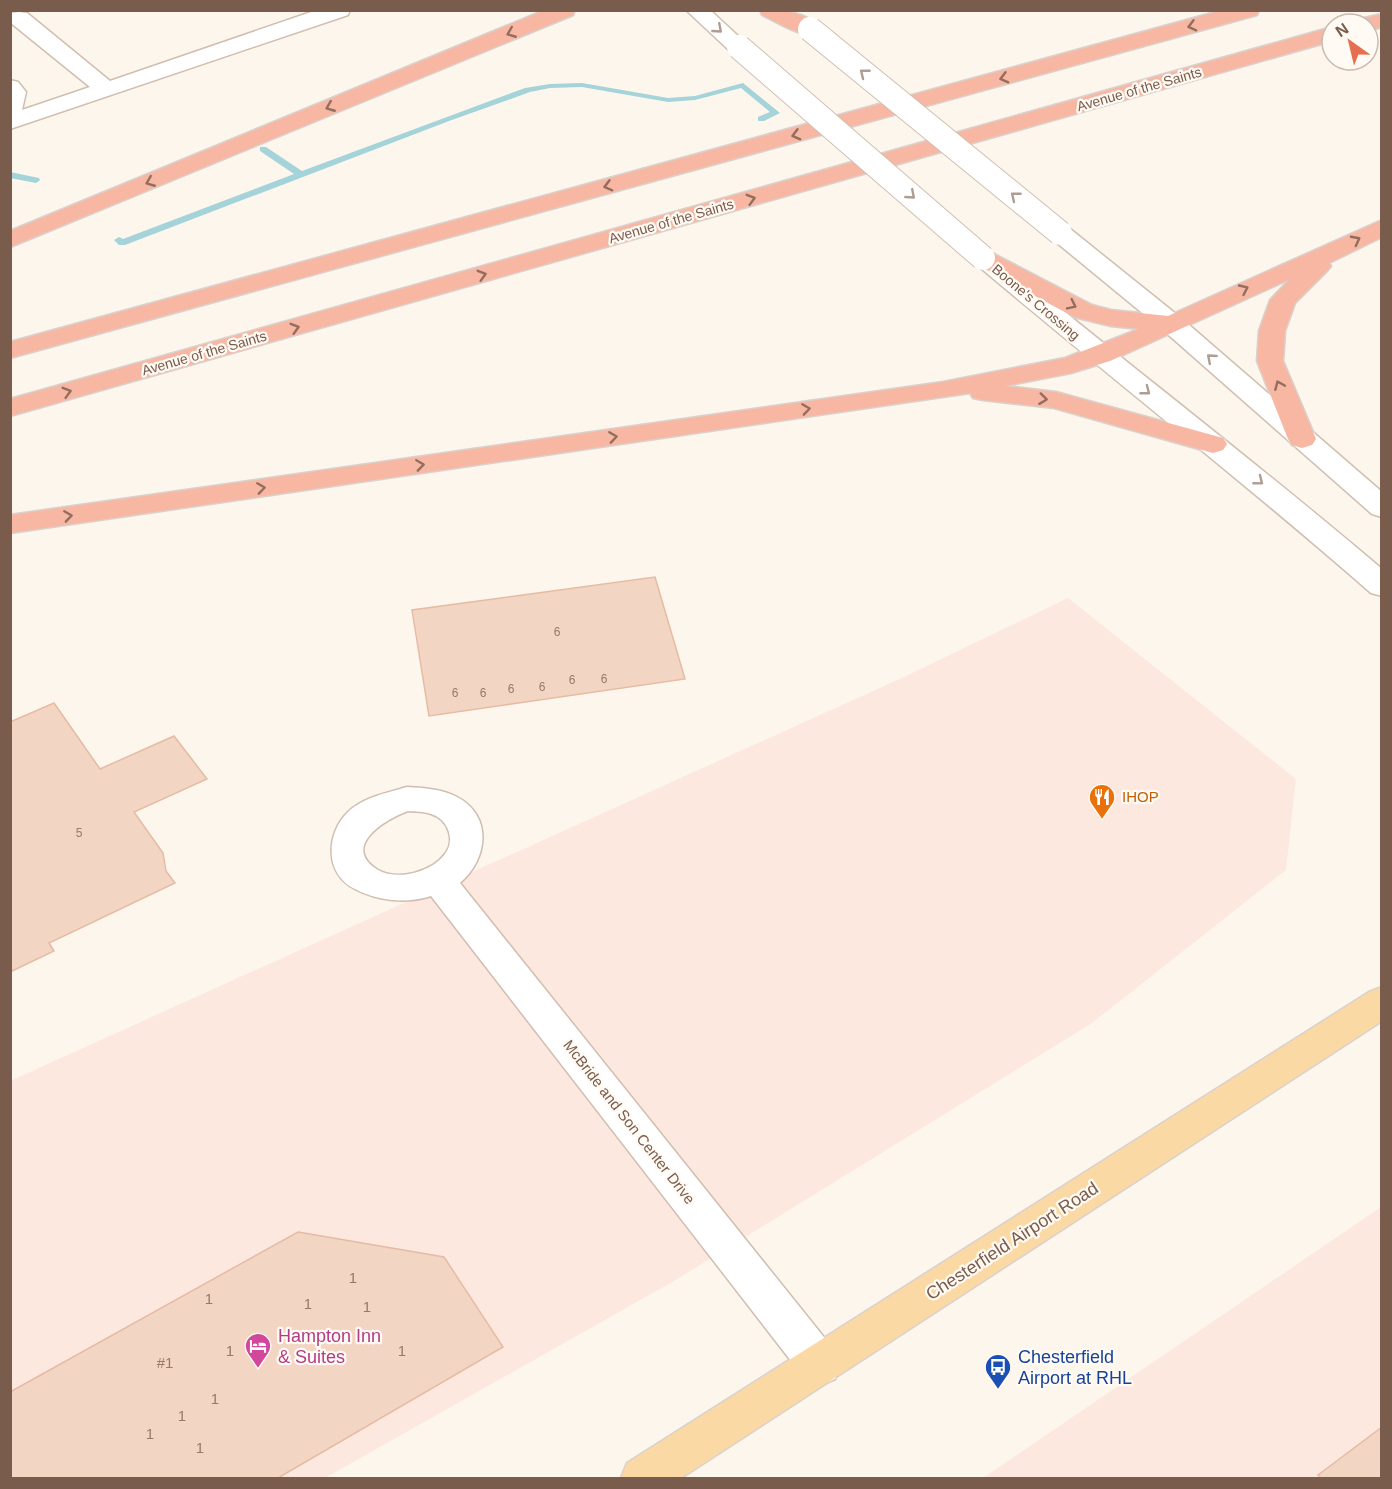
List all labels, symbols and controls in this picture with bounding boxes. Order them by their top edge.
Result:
north arrow [1320,12,1380,72]
one-way arrow [1187,19,1198,31]
text: N [1332,20,1351,40]
one-way arrow [711,22,722,33]
one-way arrow [506,26,517,38]
street label: Avenue of the Saints [1075,64,1203,114]
one-way arrow [860,70,871,81]
one-way arrow [999,70,1009,83]
one-way arrow [326,100,337,112]
one-way arrow [791,127,801,140]
one-way arrow [145,175,156,187]
one-way arrow [603,179,614,191]
one-way arrow [904,188,915,199]
one-way arrow [746,193,756,206]
one-way arrow [1011,193,1022,204]
street label: Avenue of the Saints [607,196,735,246]
one-way arrow [1349,236,1360,247]
street label: Boone's Crossing [989,261,1083,343]
one-way arrow [477,269,487,282]
one-way arrow [1237,285,1248,297]
one-way arrow [1065,298,1076,310]
one-way arrow [289,323,300,335]
street label: Avenue of the Saints [140,328,268,378]
one-way arrow [1207,354,1218,365]
one-way arrow [1274,380,1286,391]
one-way arrow [1139,384,1150,395]
one-way arrow [61,387,72,399]
one-way arrow [1038,392,1047,404]
one-way arrow [801,404,810,416]
one-way arrow [608,432,617,444]
one-way arrow [415,460,424,472]
one-way arrow [1252,474,1263,485]
one-way arrow [257,482,266,494]
one-way arrow [64,510,73,522]
house number: 6 [554,625,561,639]
house number: 6 [601,672,608,686]
house number: 6 [569,673,576,687]
house number: 6 [539,680,546,694]
house number: 6 [508,682,515,696]
house number: 6 [452,686,459,700]
house number: 6 [480,686,487,700]
restaurant icon: IHOP [1087,782,1117,820]
place label: IHOP [1122,788,1159,805]
house number: 5 [76,826,83,840]
street label: McBride and Son Center Drive [560,1036,699,1207]
street label: Chesterfield Airport Road [922,1178,1102,1304]
house number: 1 [349,1269,357,1286]
house number: 1 [205,1290,213,1307]
house number: 1 [304,1295,312,1312]
house number: 1 [363,1298,371,1315]
place label: Hampton Inn & Suites [278,1326,381,1367]
hotel icon: Hampton Inn & Suites [243,1331,273,1369]
house number: 1 [226,1342,234,1359]
house number: 1 [398,1342,406,1359]
place label: Chesterfield Airport at RHL [1018,1347,1132,1388]
bus stop icon: Chesterfield Airport at RHL [983,1352,1013,1390]
house number: #1 [157,1354,173,1371]
house number: 1 [211,1390,219,1407]
house number: 1 [178,1407,186,1424]
house number: 1 [146,1425,154,1442]
house number: 1 [196,1439,204,1456]

